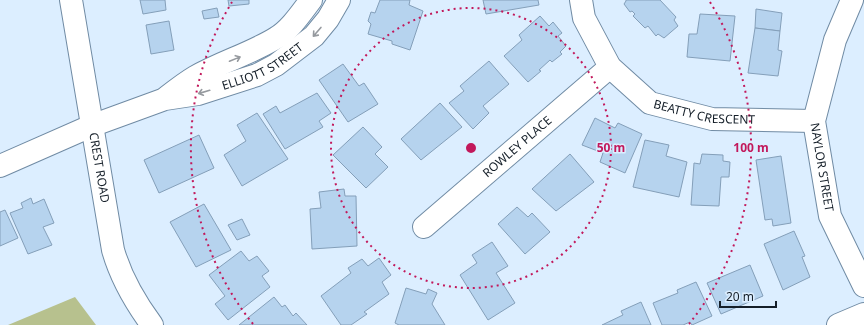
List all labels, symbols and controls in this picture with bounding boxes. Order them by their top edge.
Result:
one-way arrow [312,27,321,37]
street label: ELLIOTT STREET [220,38,307,94]
one-way arrow [228,55,240,62]
one-way arrow [198,89,211,96]
street label: BEATTY CRESCENT [652,95,756,128]
street label: ROWLEY PLACE [479,112,555,181]
street label: NAYLOR STREET [806,121,838,213]
street label: CREST ROAD [85,131,114,204]
text: 50 m [597,139,625,156]
text: 100 m [733,139,769,156]
centre of rings [464,141,478,155]
scale bar [720,283,776,309]
text: 20 m [726,288,754,305]

